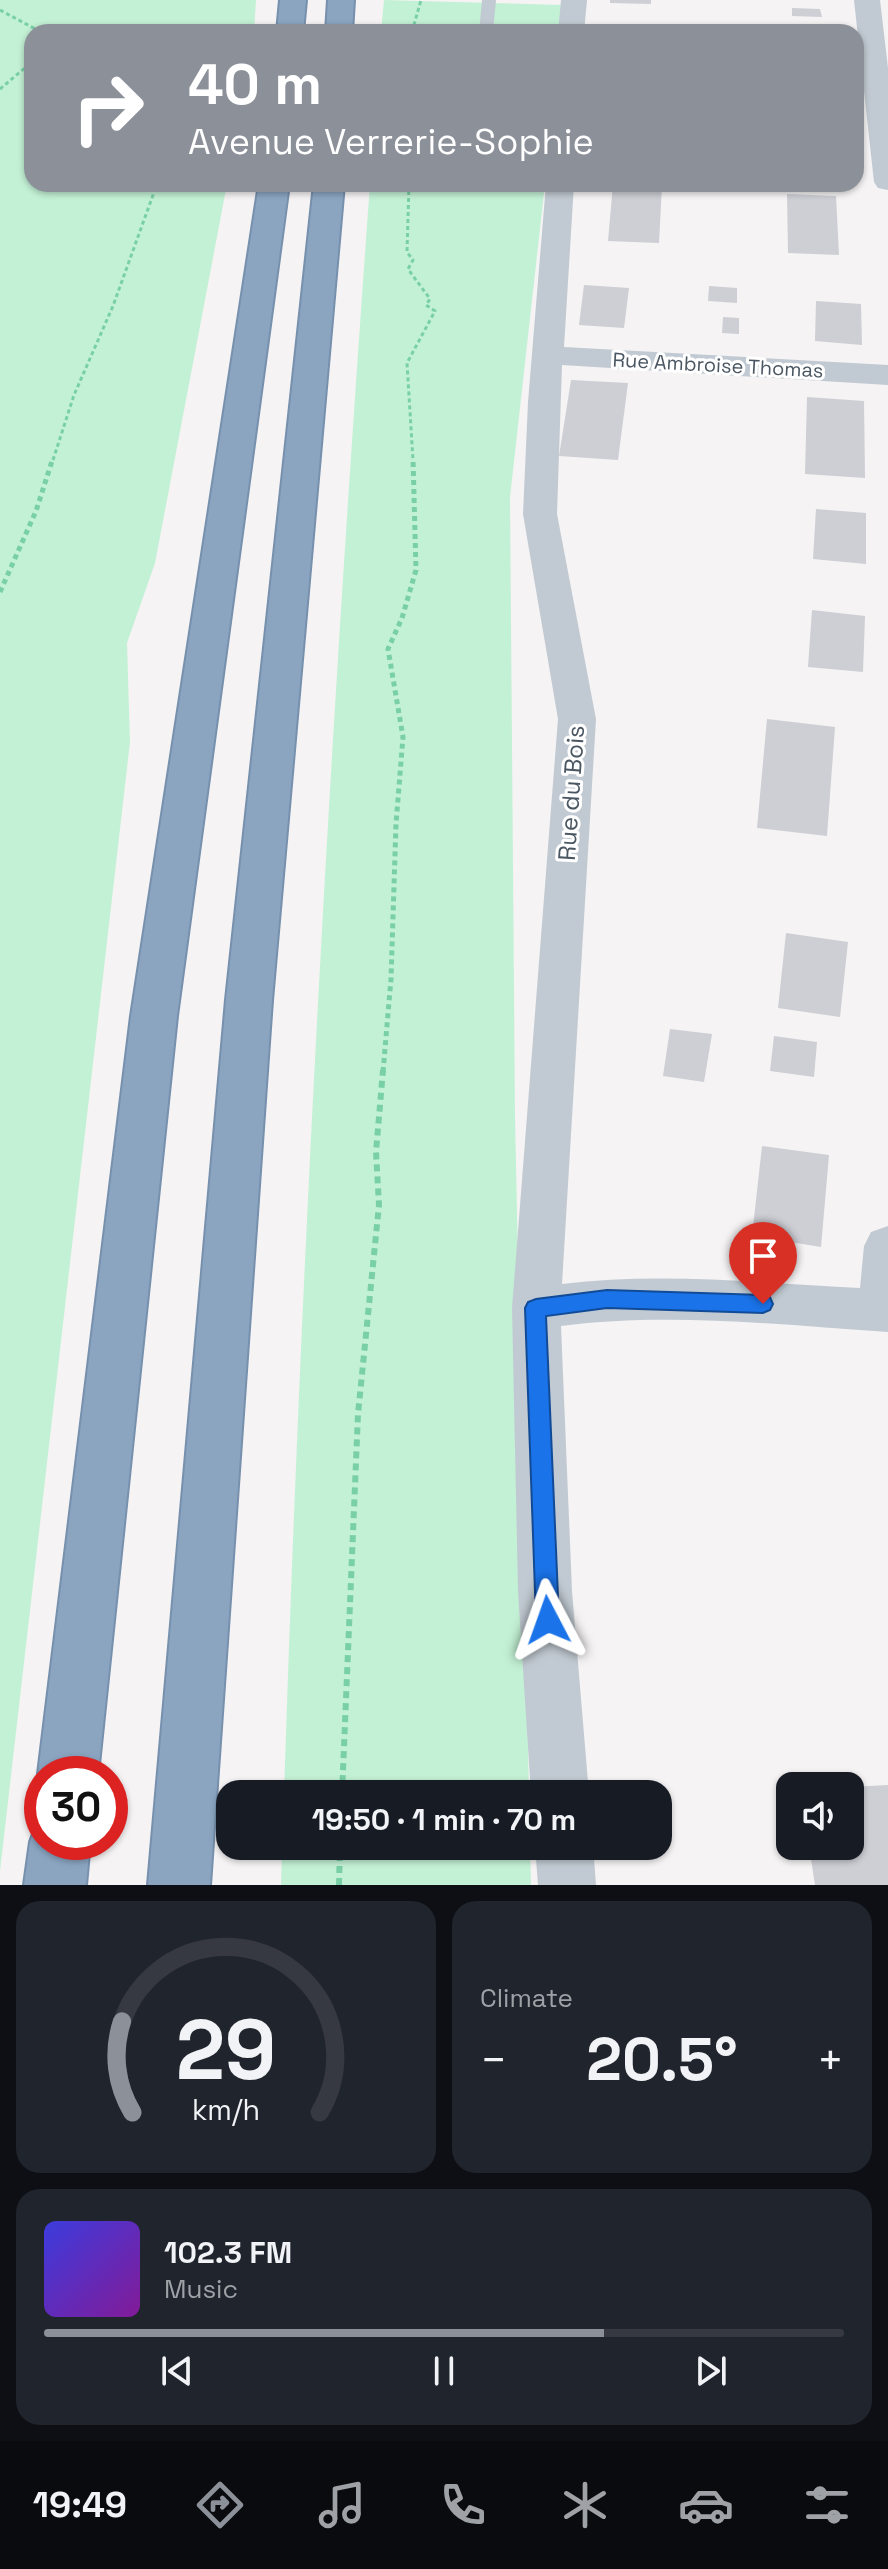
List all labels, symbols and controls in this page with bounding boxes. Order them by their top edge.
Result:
text: 40 m [188,49,322,120]
icon: right [56,56,160,160]
text: Avenue Verrerie-Sophie [188,119,594,165]
street label: Rue Ambroise Thomas [612,346,824,384]
street label: Rue du Bois [551,724,591,862]
pin [729,1222,797,1304]
icon: arrive [741,1234,785,1278]
position arrow [506,1578,590,1662]
speed limit sign: 30 [24,1756,128,1860]
map controls [776,1772,864,1860]
button: sound [776,1772,864,1860]
text: 19:50 · 1 min · 70 m [312,1800,576,1839]
text: Climate [480,1981,573,2015]
text: 29 [176,1997,276,2103]
text: 20.5° [586,2021,738,2098]
text: − [480,2032,507,2088]
text: + [817,2032,844,2088]
text: km/h [192,2092,260,2128]
text: 102.3 FM [164,2233,292,2272]
text: Music [164,2272,238,2306]
icon: previous [155,2349,199,2393]
icon: pause [422,2349,466,2393]
icon: next [689,2349,733,2393]
icon: directions [192,2477,248,2533]
icon: music [314,2477,370,2533]
icon: phone [435,2477,491,2533]
icon: climate [557,2477,613,2533]
icon: car [678,2477,734,2533]
icon: filters [799,2477,855,2533]
text: 19:49 [33,2482,127,2528]

